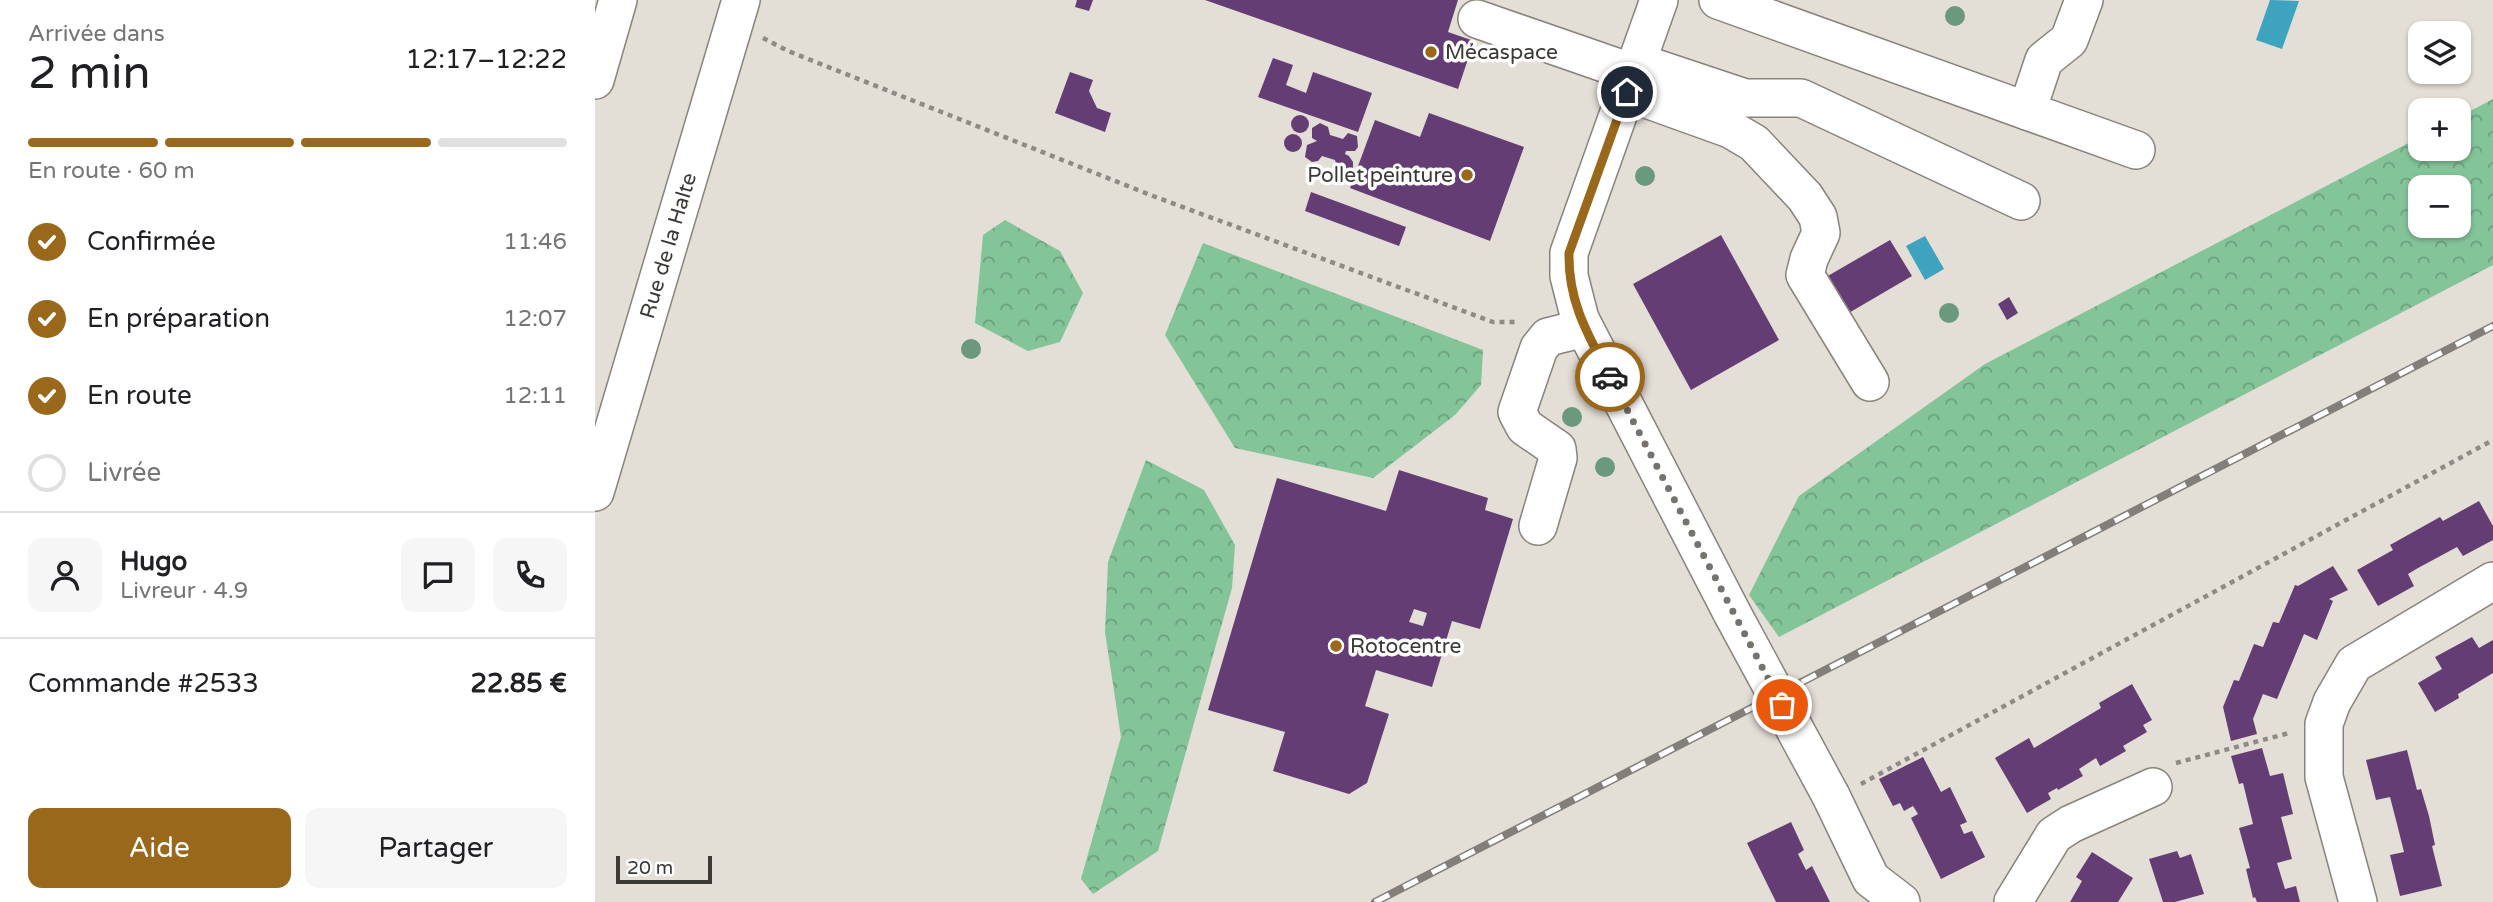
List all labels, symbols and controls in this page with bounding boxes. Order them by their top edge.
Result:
text: Arrivée dans [28,20,165,48]
map controls [2408,21,2471,238]
button: layers [2408,21,2471,84]
place label: Mécaspace [1445,40,1558,65]
text: 12:17–12:22 [406,44,567,75]
marker: Mécaspace [1423,44,1439,60]
text: 2 min [28,46,151,101]
pin [1597,62,1657,122]
icon: home [1608,73,1646,111]
button: + [2408,98,2471,161]
text: En route · 60 m [28,157,195,185]
place label: Pollet peinture [1307,163,1453,188]
marker: Pollet peinture [1459,167,1475,183]
street label: Rue de la Halte [635,170,702,322]
button: − [2408,175,2471,238]
icon: check [28,223,66,261]
text: Confirmée [87,226,216,257]
text: 11:46 [503,228,567,256]
icon: check [28,300,66,338]
text: En préparation [87,303,270,334]
text: 12:07 [503,305,567,333]
courier [1575,342,1645,412]
icon: car [1591,358,1629,396]
icon: check [28,377,66,415]
text: En route [87,380,192,411]
text: 12:11 [503,382,567,410]
text: Livrée [87,457,161,488]
button: person [28,538,102,612]
button: chat [401,538,475,612]
button: phone [493,538,567,612]
text: Hugo [120,546,187,577]
text: Livreur · 4.9 [120,577,248,605]
place label: Rotocentre [1350,634,1462,659]
marker: Rotocentre [1328,638,1344,654]
text: Commande #2533 [28,668,259,699]
text: 22.85 € [471,668,567,699]
pin [1752,675,1812,735]
icon: bag [1763,686,1801,724]
button: Aide [28,808,291,888]
button: Partager [305,808,567,888]
scale bar [616,853,712,885]
text: 20 m [627,857,673,879]

